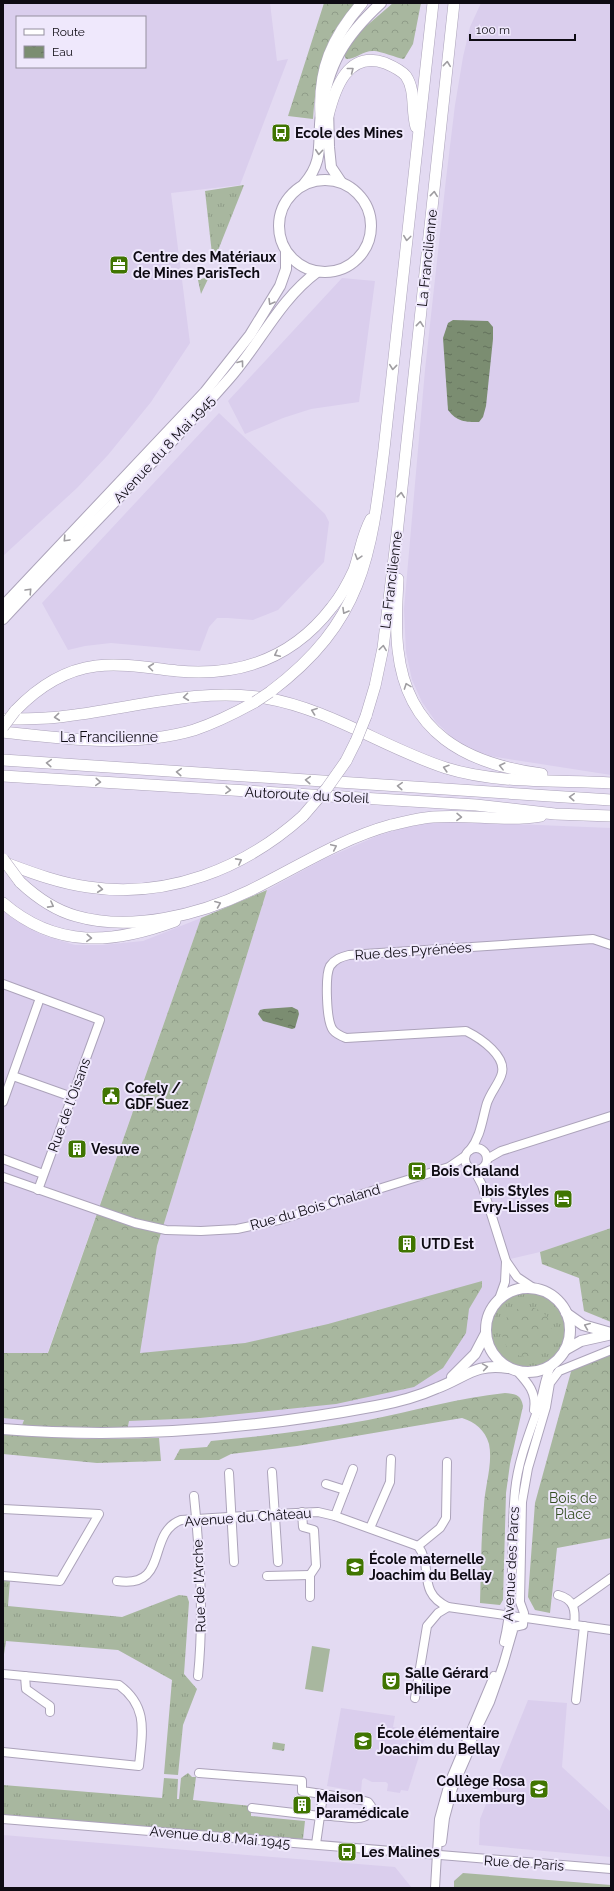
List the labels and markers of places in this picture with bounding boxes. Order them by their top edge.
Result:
bus stop icon: Ecole des Mines [270,122,292,144]
place label: Ecole des Mines [295,125,403,141]
place label: Centre des Matériaux de Mines ParisTech [133,249,277,281]
office icon: Centre des Matériaux de Mines ParisTech [108,254,130,276]
place label: Cofely / GDF Suez [125,1080,189,1112]
public building icon: Cofely / GDF Suez [100,1085,122,1107]
building icon: Vesuve [66,1138,88,1160]
place label: Vesuve [91,1141,140,1157]
bus stop icon: Bois Chaland [406,1160,428,1182]
place label: Bois Chaland [431,1163,519,1179]
place label: Ibis Styles Evry-Lisses [473,1183,549,1215]
hotel icon: Ibis Styles Evry-Lisses [552,1188,574,1210]
building icon: UTD Est [396,1233,418,1255]
place label: UTD Est [421,1236,475,1252]
place label: École maternelle Joachim du Bellay [369,1550,492,1583]
school or university icon: École maternelle Joachim du Bellay [344,1556,366,1578]
place label: Salle Gérard Philipe [405,1665,489,1697]
theatre icon: Salle Gérard Philipe [380,1670,402,1692]
place label: École élémentaire Joachim du Bellay [377,1724,500,1757]
school or university icon: École élémentaire Joachim du Bellay [352,1730,374,1752]
place label: Collège Rosa Luxemburg [437,1773,525,1805]
school or university icon: Collège Rosa Luxemburg [528,1778,550,1800]
place label: Maison Paramédicale [316,1789,409,1821]
building icon: Maison Paramédicale [291,1794,313,1816]
bus stop icon: Les Malines [336,1841,358,1863]
place label: Les Malines [361,1844,440,1860]

